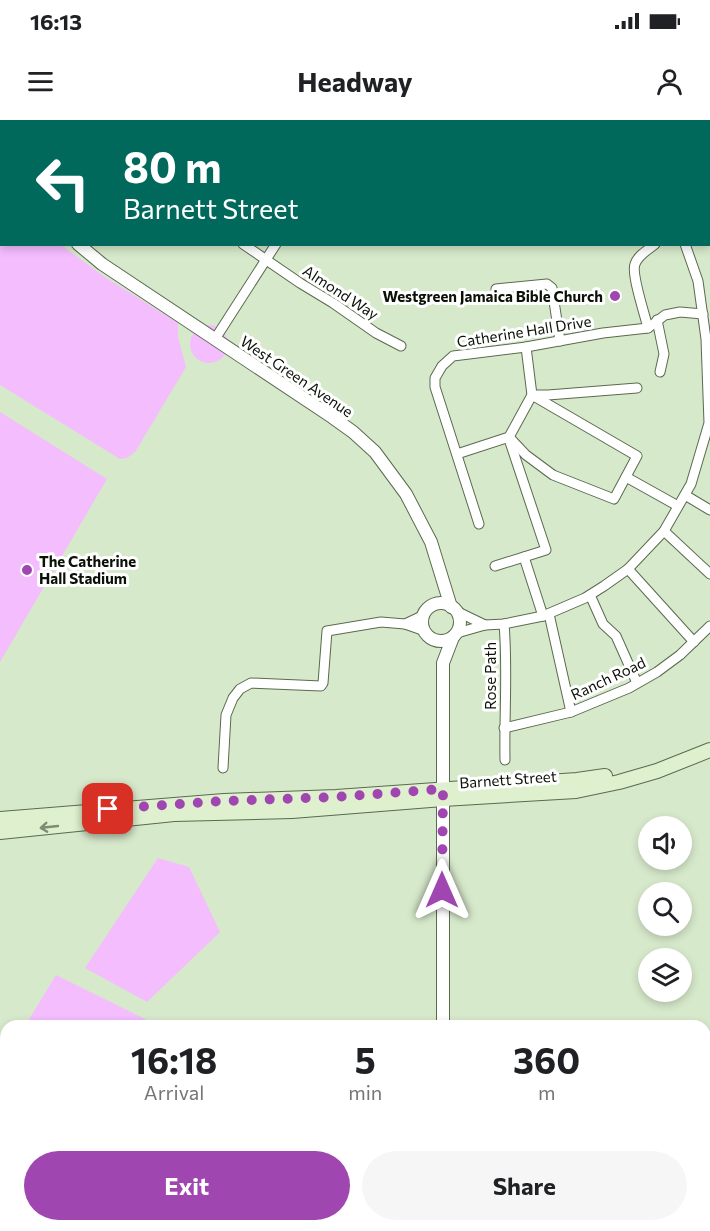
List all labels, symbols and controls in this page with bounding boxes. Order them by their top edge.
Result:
text: 16:13 [30,8,82,35]
icon: menu [24,65,57,98]
text: Headway [297,65,413,98]
icon: person [653,65,686,98]
text: 80 m [123,140,222,192]
icon: left [24,144,102,222]
text: Barnett Street [123,192,298,225]
street label: Almond Way [300,261,382,323]
place label: Westgreen Jamaica Bible Church [382,287,603,305]
marker: Westgreen Jamaica Bible Church [608,289,622,303]
street label: Catherine Hall Drive [456,311,593,351]
street label: West Green Avenue [237,332,357,420]
place label: The Catherine Hall Stadium [39,552,136,587]
marker: The Catherine Hall Stadium [20,563,34,577]
street label: Rose Path [481,642,499,710]
street label: Ranch Road [568,653,648,703]
street label: Barnett Street [459,767,557,791]
pin [82,783,133,834]
icon: arrive [91,792,124,825]
map controls [638,816,692,1002]
button: sound [638,816,692,870]
one-way arrow [40,822,60,833]
position arrow [410,858,474,922]
button: search [638,882,692,936]
button: layers [638,948,692,1002]
text: 16:18 [131,1037,217,1081]
text: 5 [355,1037,376,1081]
text: 360 [513,1037,580,1081]
text: Arrival [144,1080,204,1104]
text: min [348,1080,382,1104]
text: m [538,1080,555,1104]
button: Exit [24,1151,350,1220]
button: Share [362,1151,687,1220]

